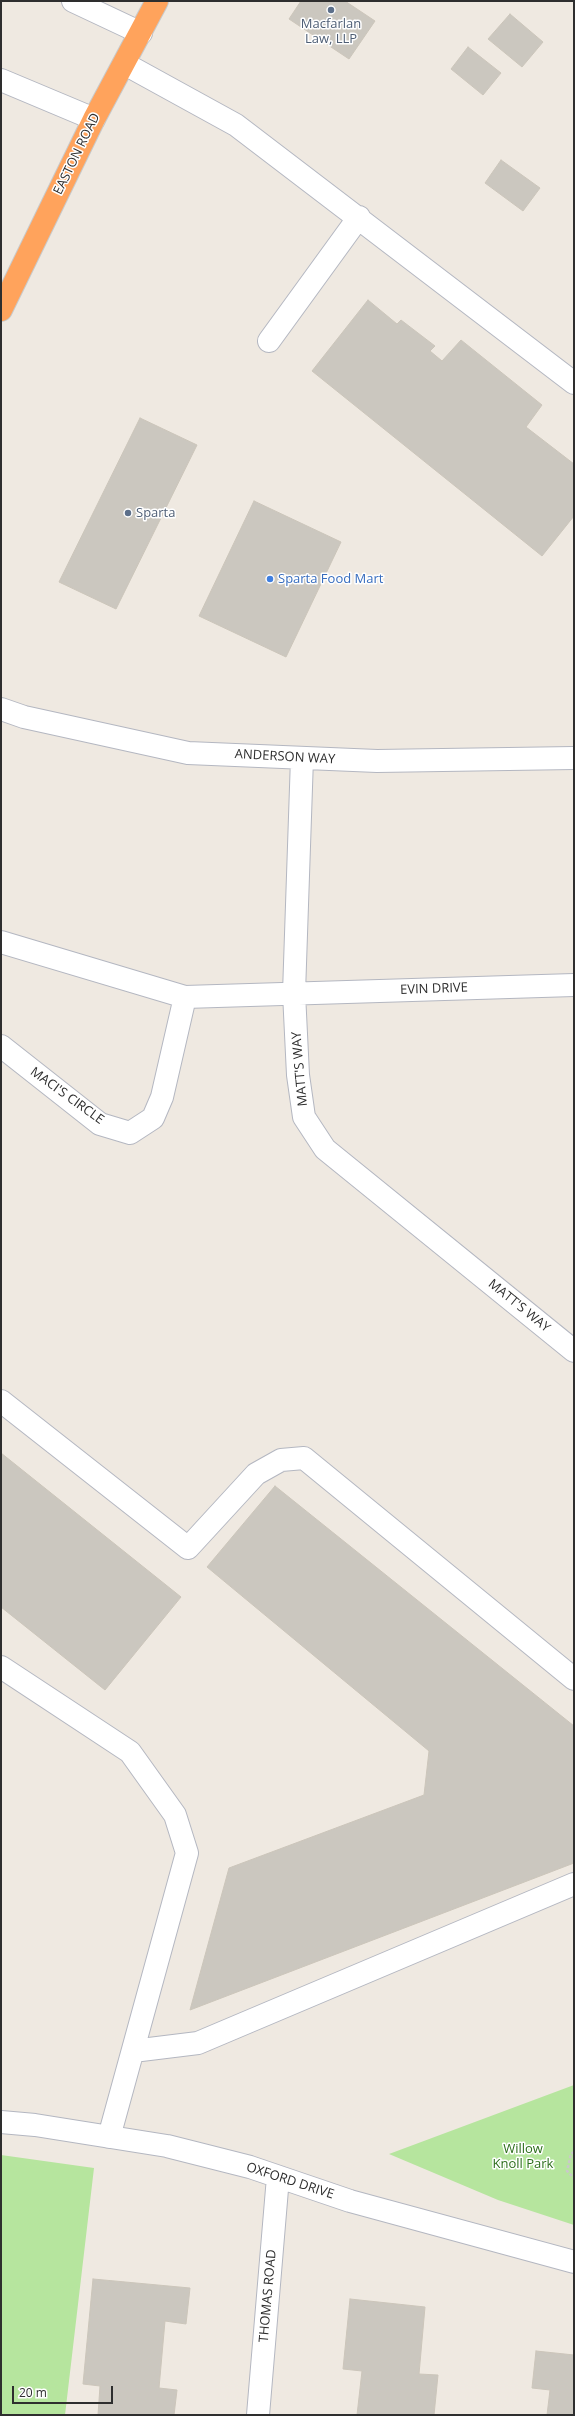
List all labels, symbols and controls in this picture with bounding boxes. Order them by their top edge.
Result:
marker: Macfarlan Law, LLP [326,5,336,15]
place label: Macfarlan Law, LLP [301,16,361,47]
street label: EASTON ROAD [51,111,103,197]
place label: Sparta [136,505,175,521]
marker: Sparta [123,508,133,518]
place label: Sparta Food Mart [278,571,383,587]
marker: Sparta Food Mart [265,574,275,584]
street label: ANDERSON WAY [234,747,336,767]
street label: EVIN DRIVE [400,980,468,998]
street label: MATT'S WAY [289,1031,311,1107]
street label: MACI'S CIRCLE [27,1064,107,1128]
street label: MATT'S WAY [485,1276,553,1336]
park label: Willow Knoll Park [493,2141,553,2172]
street label: OXFORD DRIVE [244,2159,336,2203]
street label: THOMAS ROAD [256,2249,280,2343]
scale bar [14,2378,115,2404]
text: 20 m [19,2384,47,2401]

